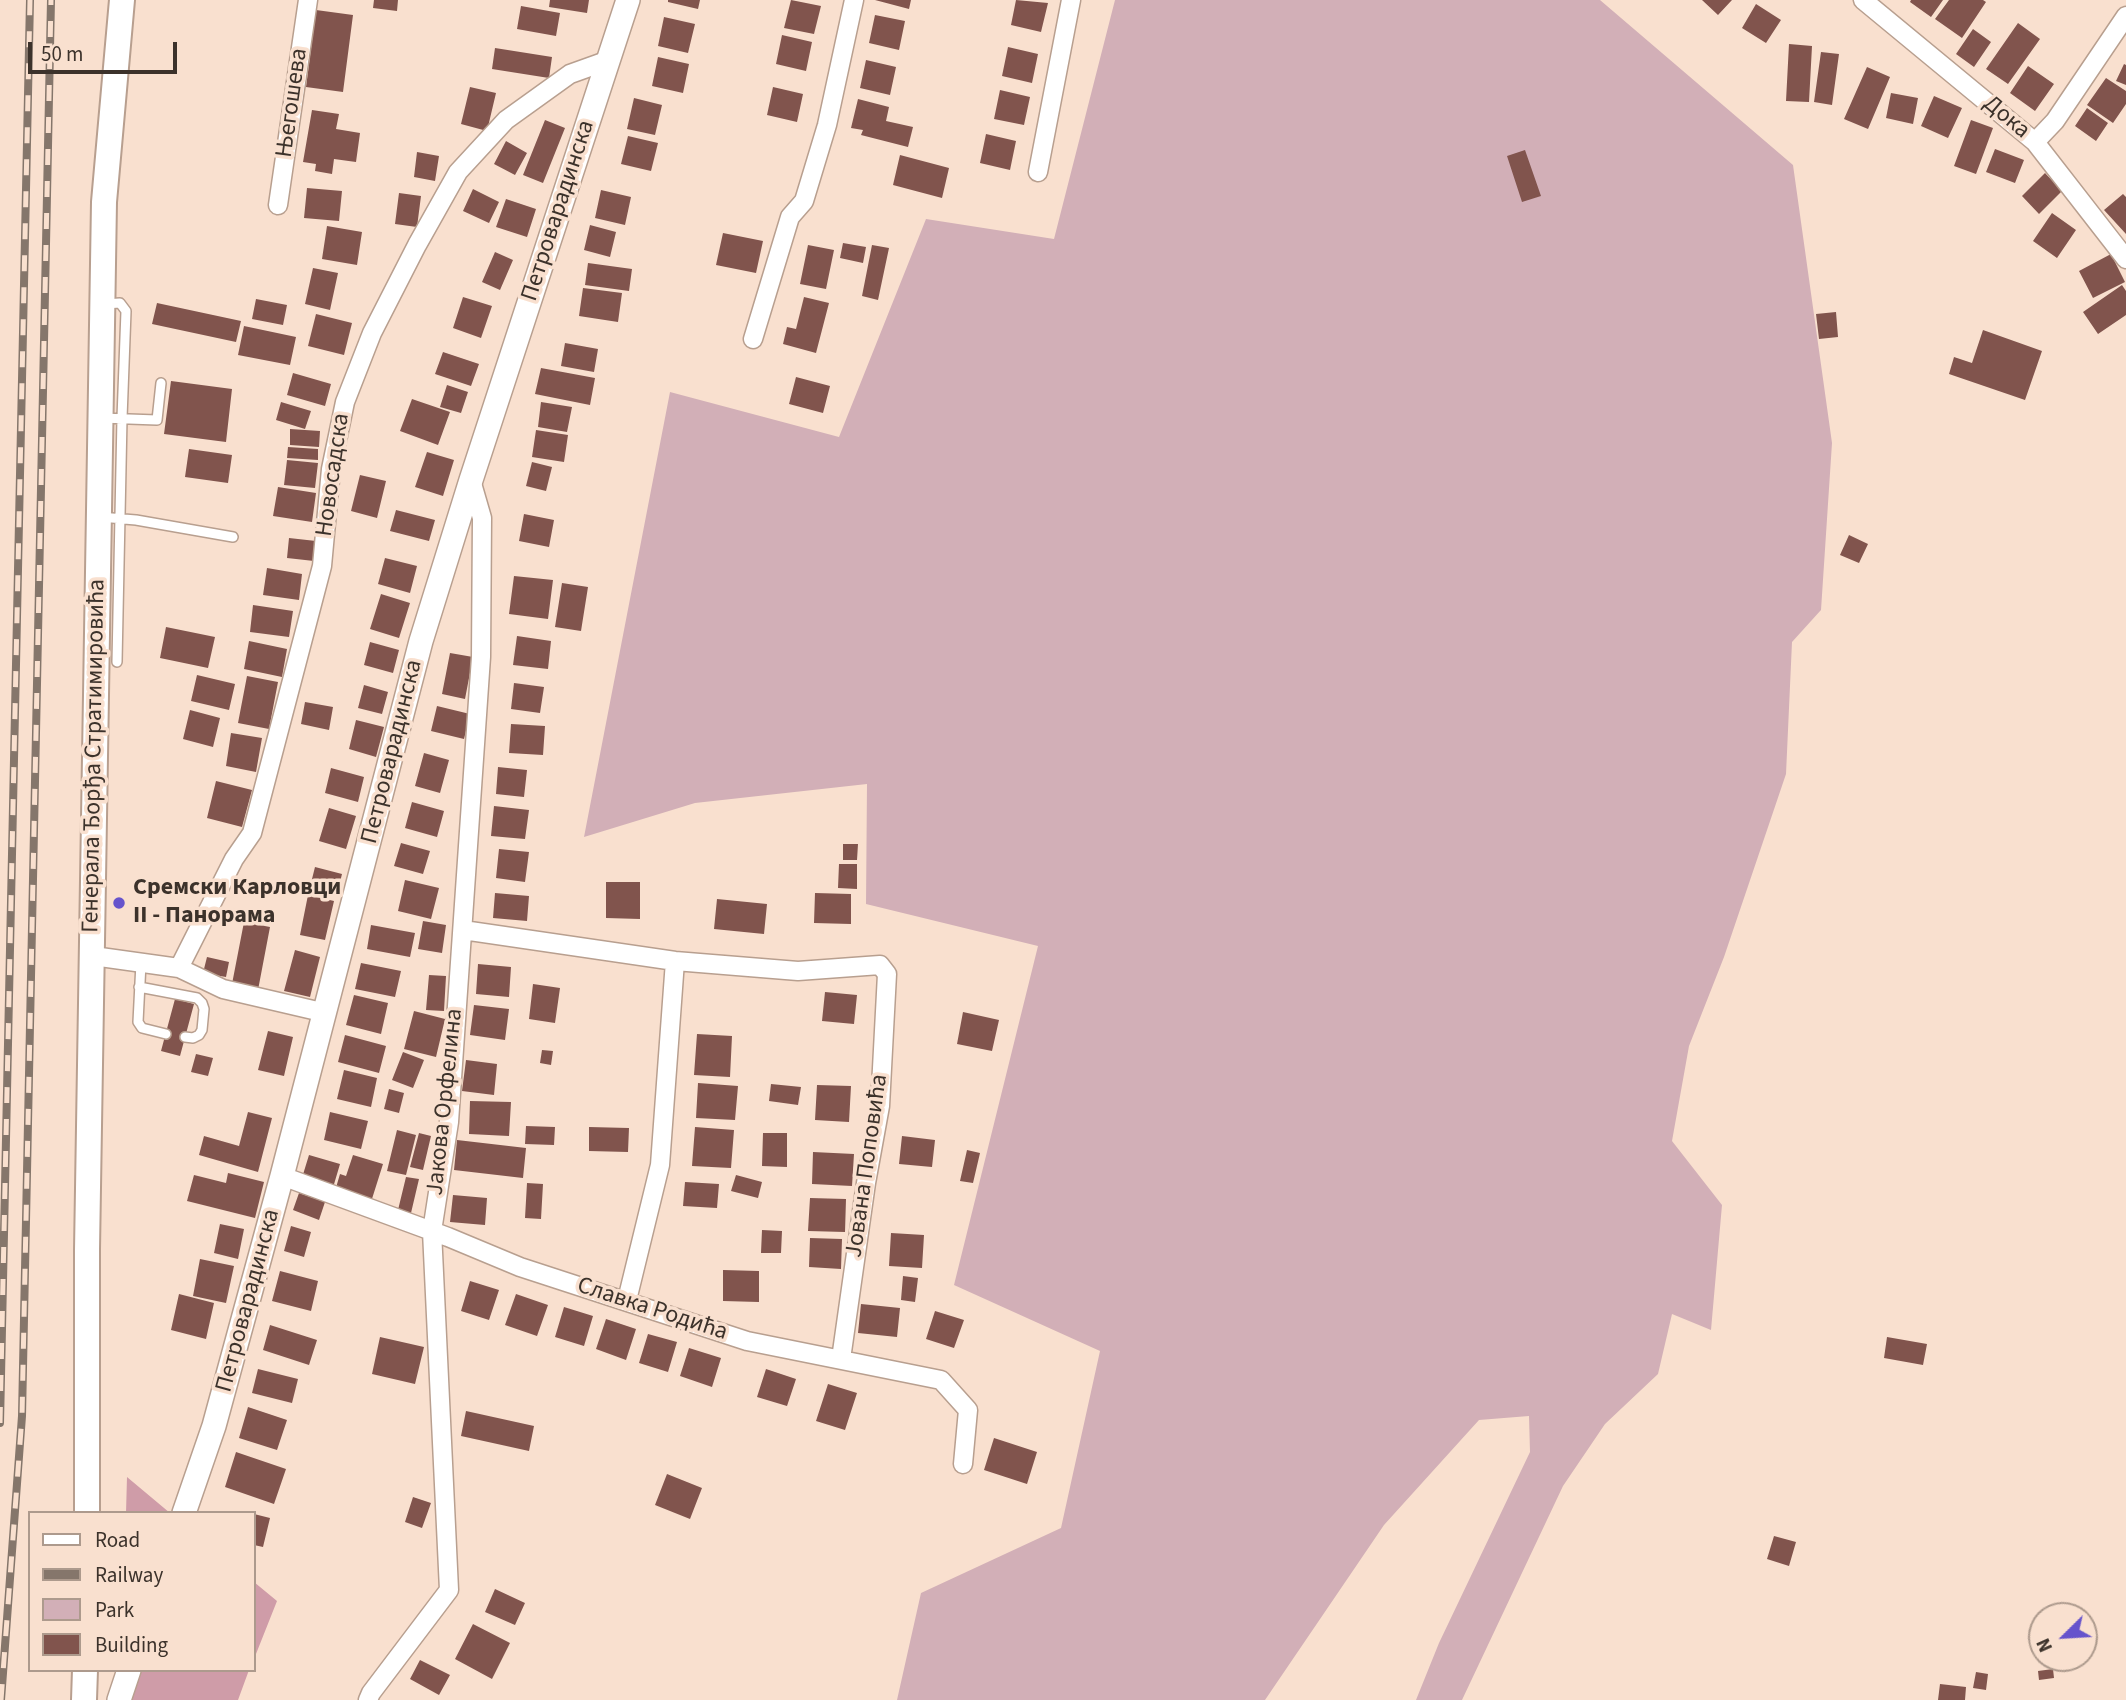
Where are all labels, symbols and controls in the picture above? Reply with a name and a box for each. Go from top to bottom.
scale bar [32,28,180,72]
text: 50 m [41,39,83,69]
street label: Његошева [271,46,315,160]
street label: Дока [1977,90,2035,146]
street label: Петроварадинска [516,117,602,305]
street label: Новосадска [311,412,357,538]
street label: Генерала Ђорђа Стратимировића [78,579,112,933]
street label: Петроварадинска [356,657,430,847]
place label: Сремски Карловци II - Панорама [133,875,341,931]
marker: Сремски Карловци II - Панорама [111,895,127,911]
street label: Јакова Орфелина [422,1007,470,1197]
street label: Јована Поповића [841,1073,895,1259]
street label: Петроварадинска [211,1206,287,1396]
street label: Славка Родића [573,1272,731,1348]
legend [28,1511,256,1672]
text: Road [95,1525,140,1555]
text: Railway [95,1560,163,1590]
text: Park [95,1595,134,1625]
north arrow [2028,1602,2098,1672]
text: Building [95,1630,168,1660]
text: N [2030,1634,2060,1656]

